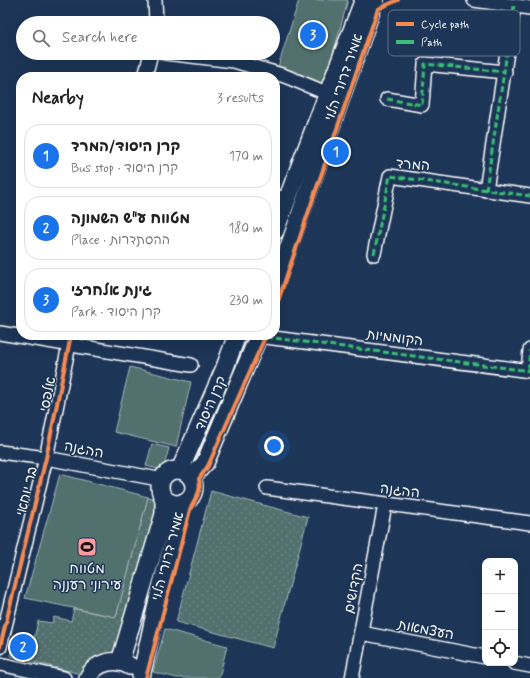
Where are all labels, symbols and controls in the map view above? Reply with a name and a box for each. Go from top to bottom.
legend [388,10,520,56]
search box [16,16,280,60]
text: Cycle path [421,18,469,32]
pin: 3 [300,20,326,50]
icon: search [30,27,52,49]
text: Search here [62,28,138,48]
street label: אמיר דרורי הלוי [321,31,367,123]
text: Path [421,36,442,50]
text: Nearby [32,87,84,109]
text: 3 results [217,90,264,107]
text: קרן היסוד/המרד [71,137,180,157]
pin: 1 [323,137,349,167]
text: 1 [43,148,49,165]
text: 170 m [229,148,263,165]
street label: המרד [395,155,431,175]
text: Bus stop · קרן היסוד [71,160,178,177]
text: מטווח ע"ש השמונה [71,209,190,229]
text: 2 [43,220,49,237]
text: 180 m [228,220,263,237]
text: Place · ההסתדרות [71,232,170,249]
text: גינת אלחרזי [71,281,152,301]
text: 3 [43,292,49,309]
text: 230 m [229,292,263,309]
text: Park · קרן היסוד [71,304,161,321]
street label: הקוממיות [364,325,424,350]
street label: קרן היסוד [191,373,231,434]
street label: אלפסי [36,375,60,413]
your location [264,436,284,456]
street label: ההגנה [62,437,105,463]
street label: בר יוחאי [12,465,42,518]
street label: ההגנה [379,480,421,502]
street label: אמיר דרורי הלוי [147,510,188,603]
sports icon: מטווח עירוני רעננה [76,536,98,558]
map controls [482,558,518,666]
button: + [482,558,518,594]
place label: מטווח עירוני רעננה [53,560,121,594]
street label: הקדושים [340,562,368,615]
button: − [482,594,518,630]
street label: העצמאות [395,616,455,644]
button: locate [482,630,518,666]
pin: 2 [10,632,36,662]

